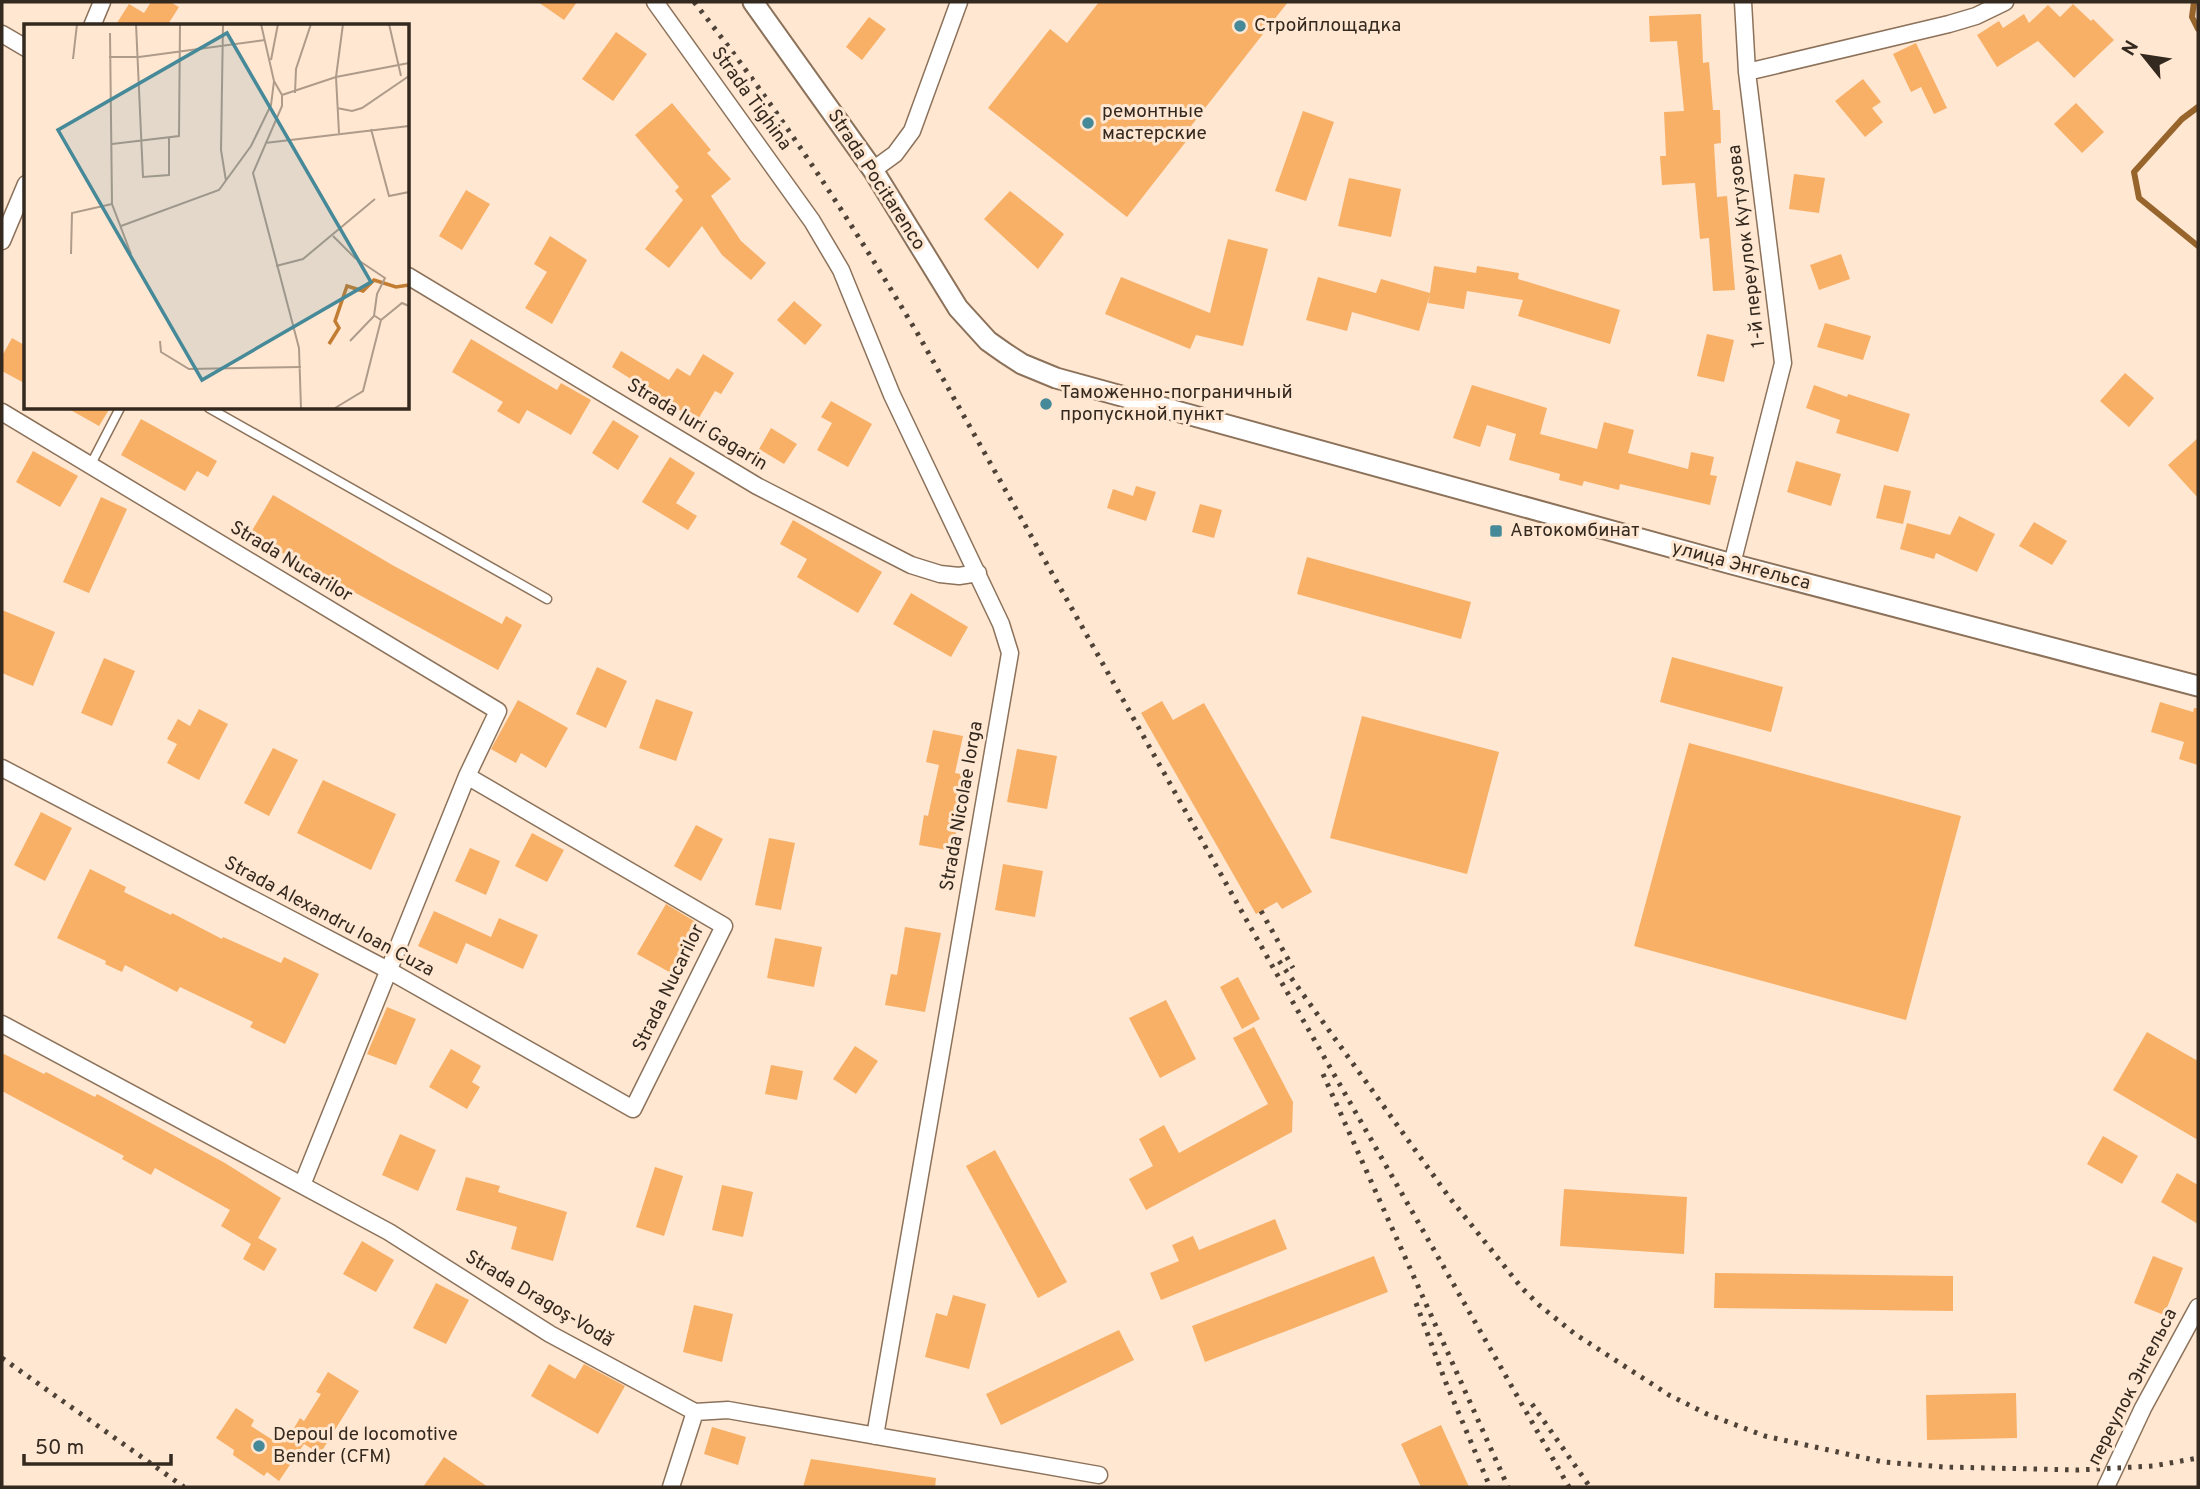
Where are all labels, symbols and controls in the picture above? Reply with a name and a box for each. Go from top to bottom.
place label: Стройплощадка [1254,14,1401,38]
marker: Стройплощадка [1232,18,1248,34]
north arrow [2109,21,2179,91]
inset map [24,24,410,410]
text: N [2117,37,2145,60]
street label: Strada Tighina [705,43,797,155]
place label: ремонтные мастерские [1102,100,1207,146]
street label: Strada Pocitarenco [822,105,930,255]
marker: ремонтные мастерские [1080,115,1096,131]
street label: 1-й переулок Кутузова [1723,143,1771,349]
street label: Strada Iuri Gagarin [622,373,772,477]
place label: Таможенно-пограничный пропускной пункт [1060,381,1293,427]
marker: Таможенно-пограничный пропускной пункт [1038,396,1054,412]
street label: Strada Nucarilor [225,516,357,608]
place label: Автокомбинат [1510,519,1640,543]
marker: Автокомбинат [1488,523,1504,539]
street label: улица Энгельса [1669,536,1813,596]
street label: Strada Nicolae Iorga [935,719,989,893]
street label: Strada Alexandru Ioan Cuza [220,851,438,983]
street label: Strada Nucarilor [628,920,710,1056]
street label: Strada Dragoş-Vodă [460,1245,618,1353]
street label: переулок Энгельса [2083,1304,2183,1470]
scale bar [24,1422,172,1466]
place label: Depoul de locomotive Bender (CFM) [273,1423,458,1469]
text: 50 m [35,1435,84,1462]
marker: Depoul de locomotive Bender (CFM) [251,1438,267,1454]

